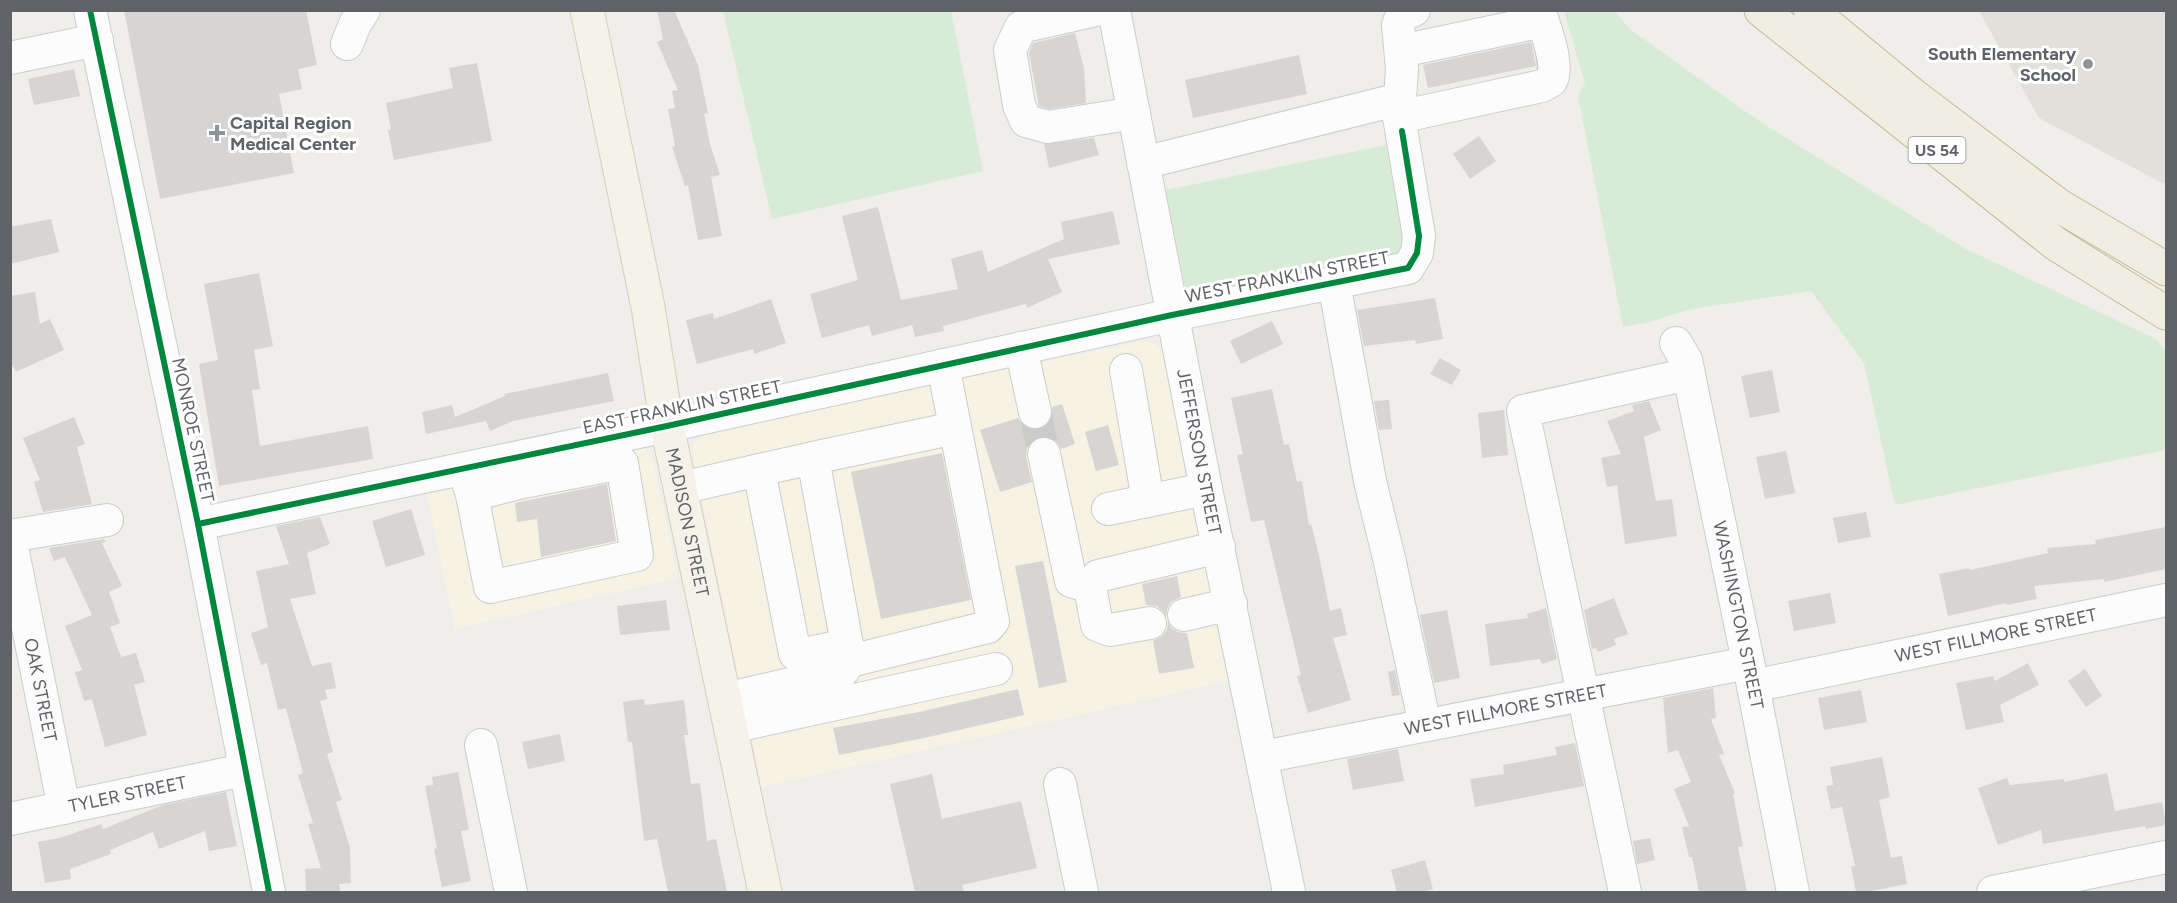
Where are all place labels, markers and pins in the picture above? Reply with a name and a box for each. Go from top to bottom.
place label: South Elementary School [1928,43,2077,86]
marker: South Elementary School [2081,57,2095,71]
place label: Capital Region Medical Center [230,112,356,155]
marker: Capital Region Medical Center [208,124,226,142]

